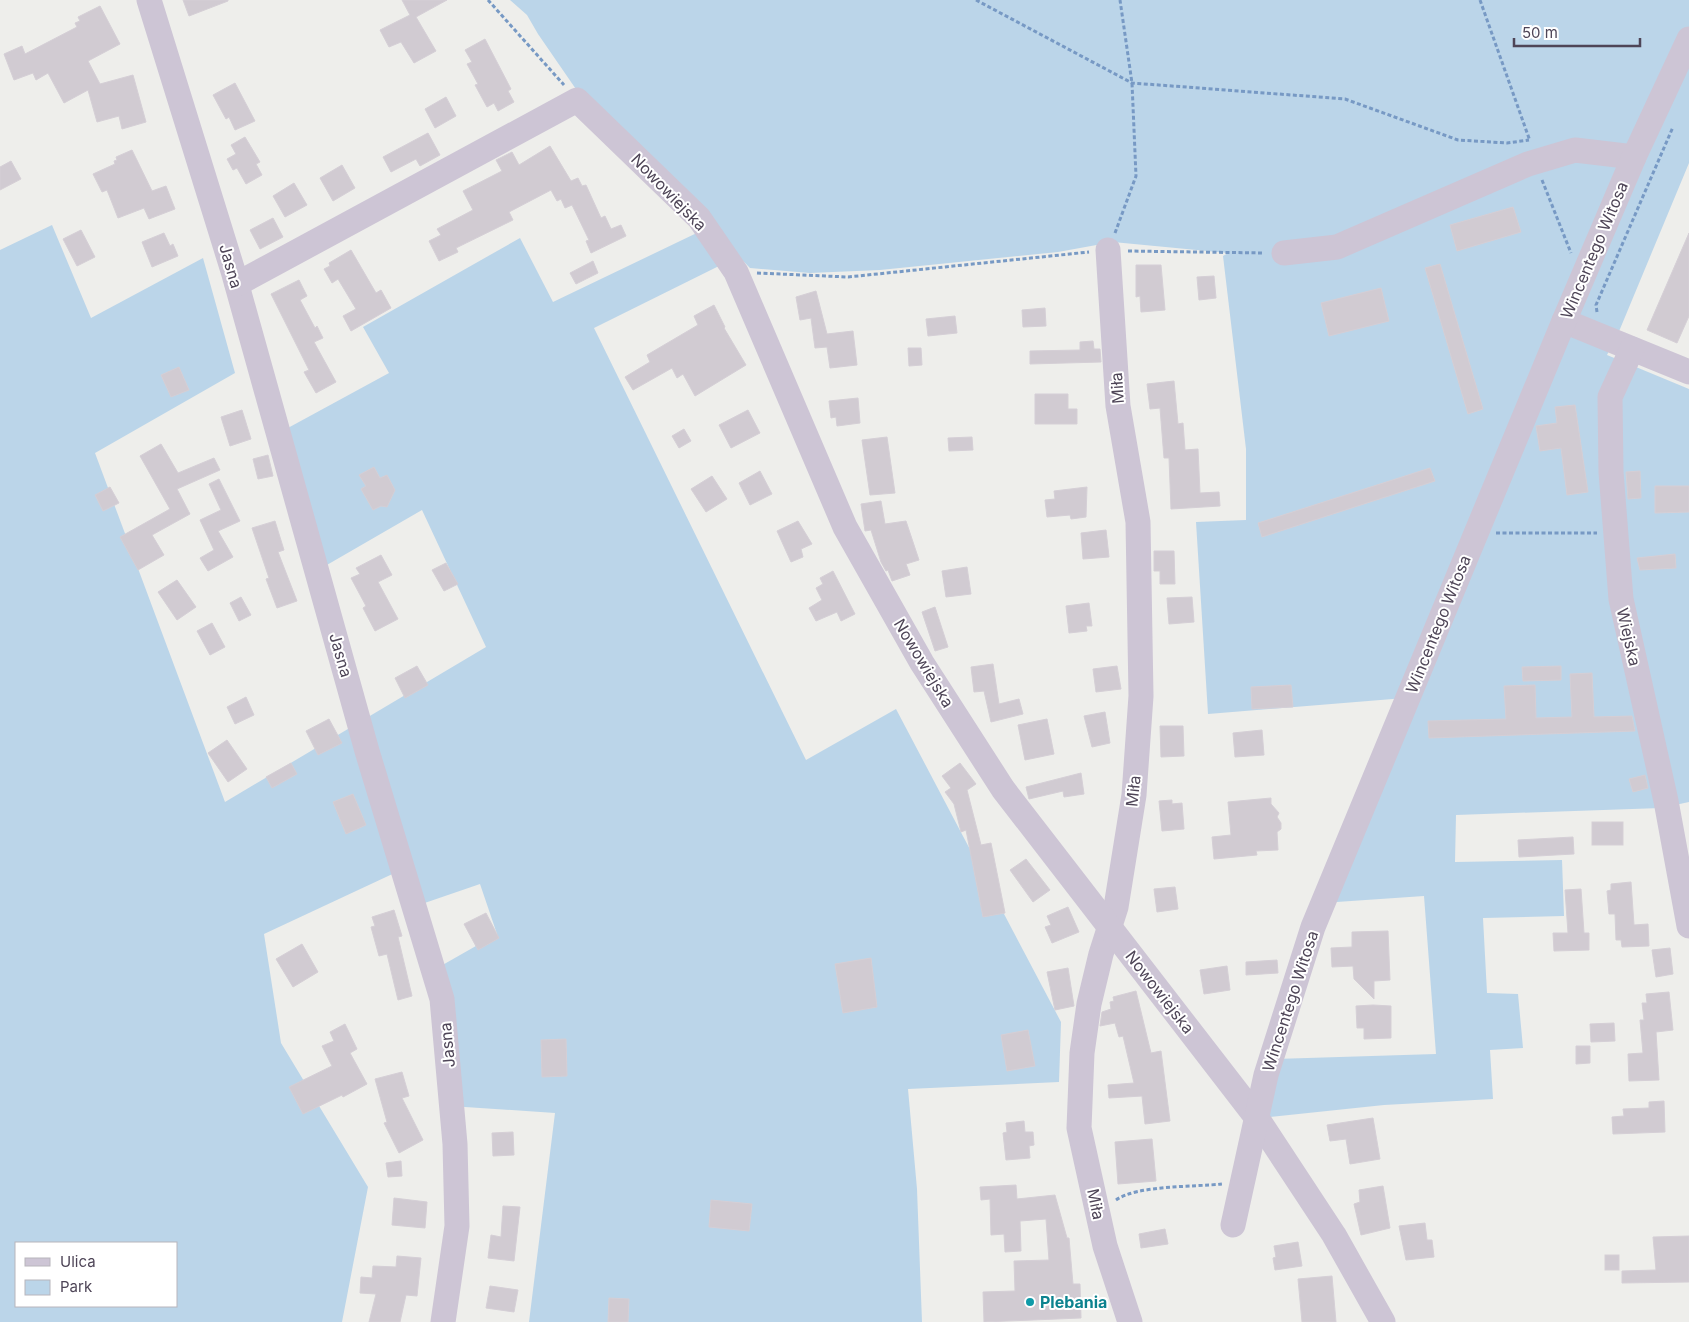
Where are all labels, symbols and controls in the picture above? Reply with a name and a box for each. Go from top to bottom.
scale bar [1514,15,1640,47]
text: 50 m [1522,23,1558,42]
street label: Nowowiejska [627,149,711,235]
street label: Wincentego Witosa [1556,178,1632,322]
street label: Jasna [215,242,247,290]
street label: Miła [1106,372,1128,404]
street label: Wincentego Witosa [1401,552,1475,696]
street label: Wiejska [1613,606,1645,668]
street label: Nowowiejska [890,615,958,711]
street label: Jasna [325,631,357,679]
street label: Miła [1121,774,1145,808]
street label: Wincentego Witosa [1258,928,1322,1074]
street label: Nowowiejska [1121,946,1199,1038]
street label: Jasna [435,1022,459,1068]
street label: Miła [1083,1187,1109,1221]
legend [15,1242,178,1307]
text: Ulica [60,1252,96,1271]
text: Park [60,1277,93,1296]
place label: Plebania [1040,1292,1107,1312]
marker: Plebania [1024,1296,1036,1308]

